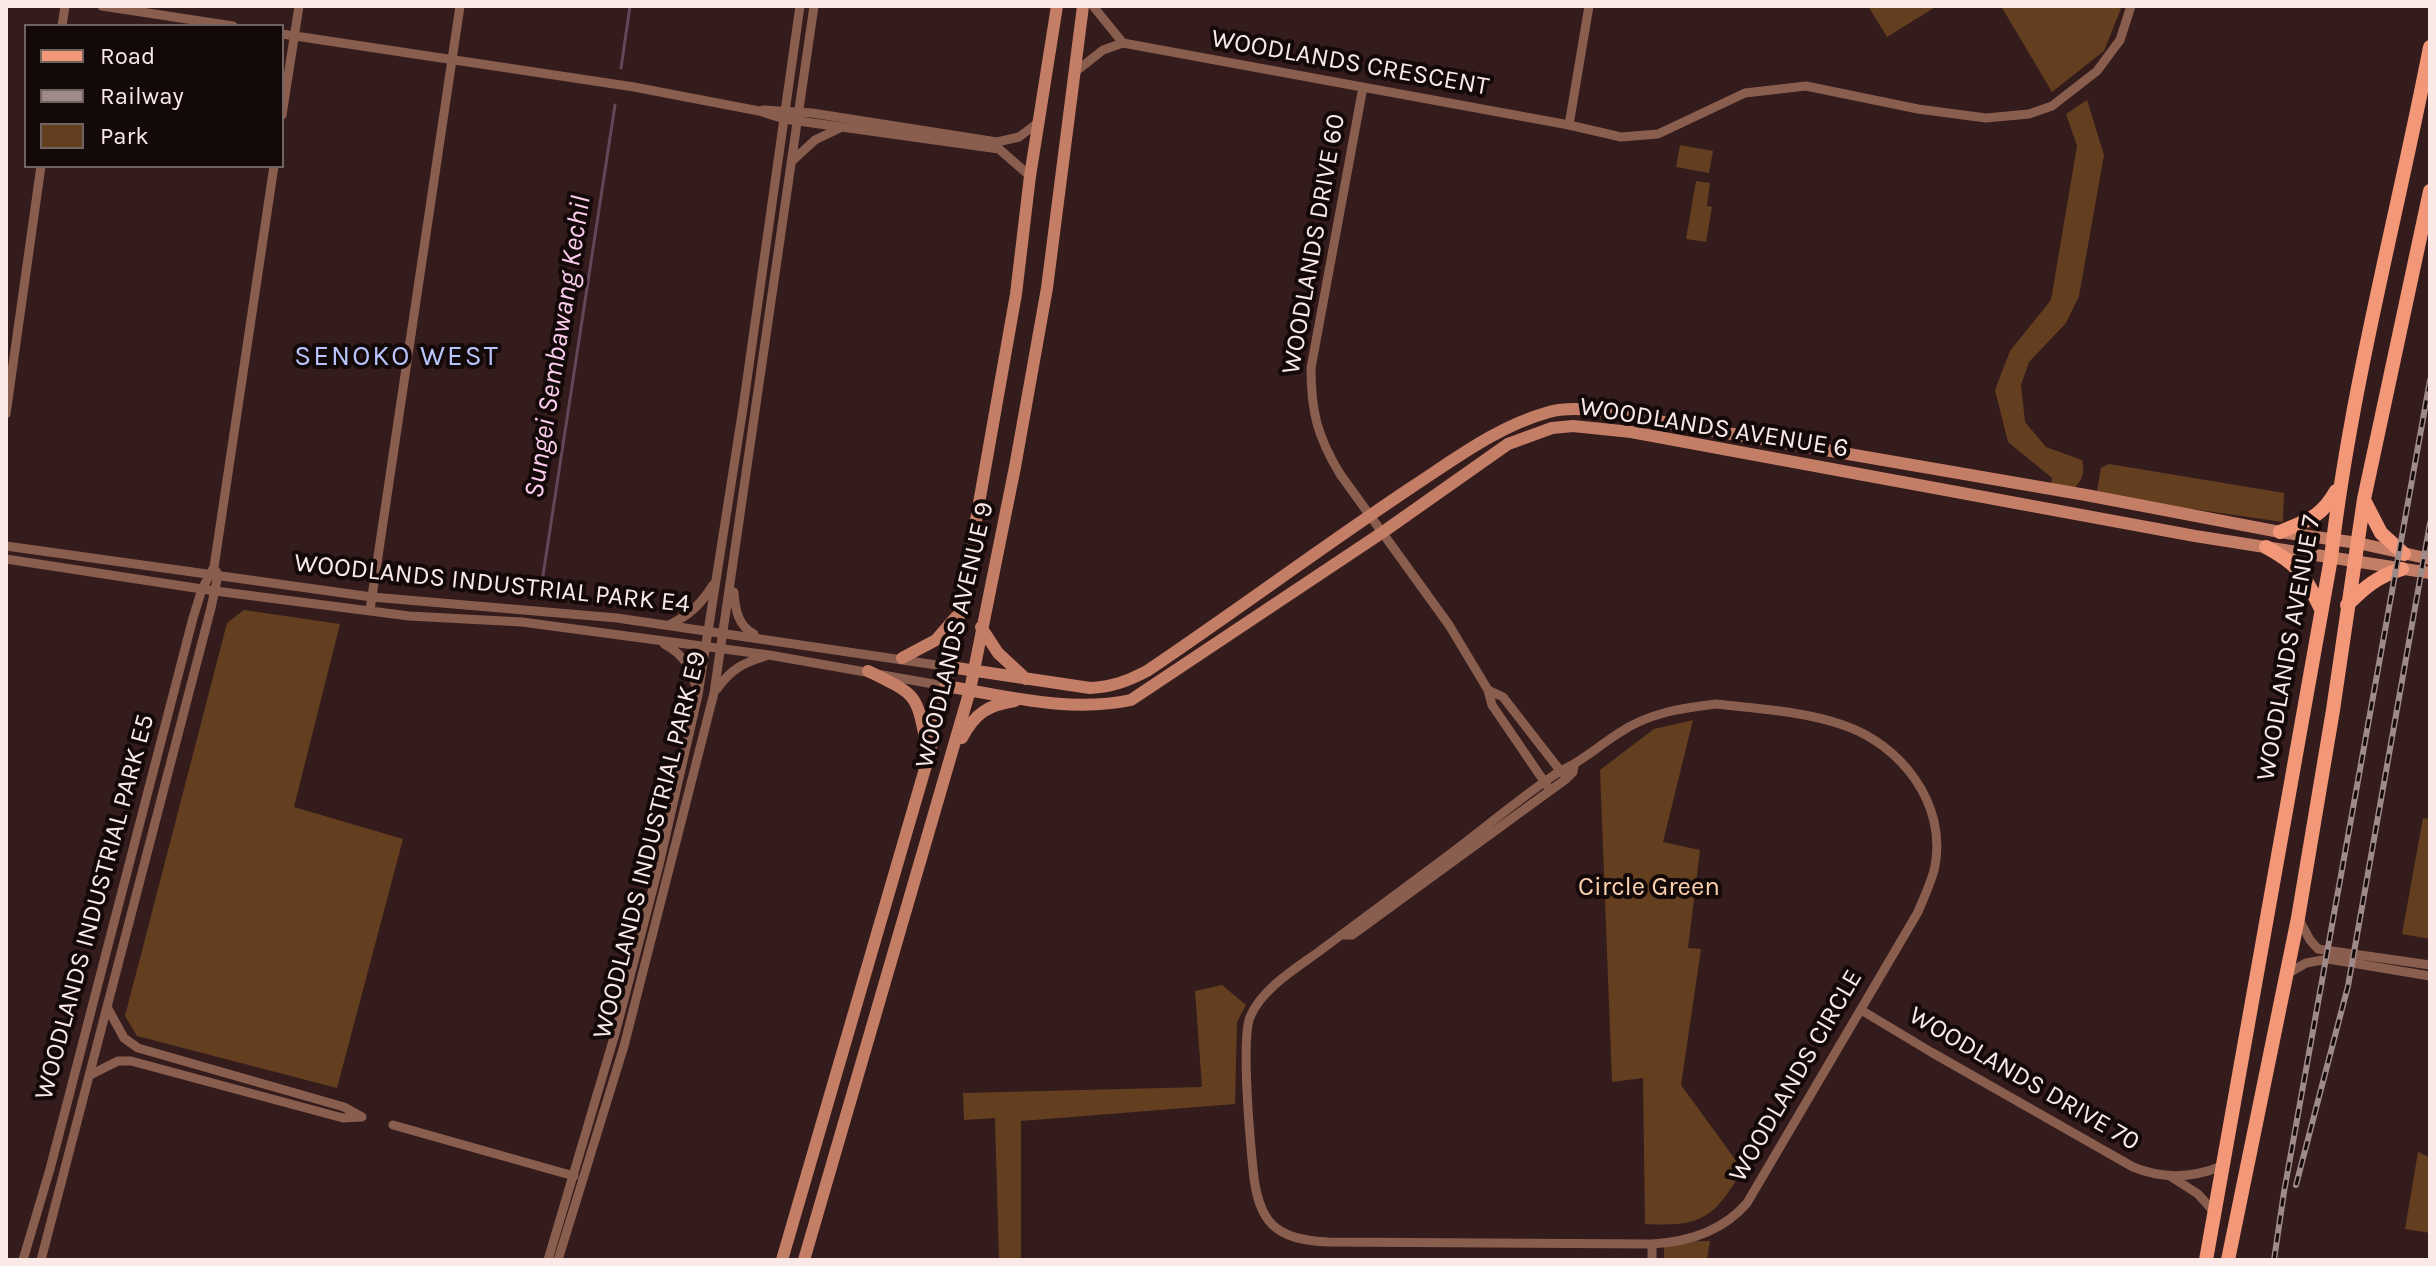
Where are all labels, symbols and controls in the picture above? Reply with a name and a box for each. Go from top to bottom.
street label: WOODLANDS CRESCENT [1209,23,1491,103]
legend [24,24,284,168]
text: Road [100,42,155,70]
text: Railway [100,82,184,110]
street label: WOODLANDS DRIVE 60 [1276,111,1352,377]
text: Park [100,122,149,150]
water label: Sungei Sembawang Kechil [517,193,599,501]
district label: SENOKO WEST [294,340,500,374]
street label: WOODLANDS AVENUE 6 [1577,391,1851,465]
street label: WOODLANDS AVENUE 9 [909,499,1001,771]
street label: WOODLANDS AVENUE 7 [2250,513,2328,783]
street label: WOODLANDS INDUSTRIAL PARK E4 [293,548,691,620]
street label: WOODLANDS INDUSTRIAL PARK E9 [587,648,713,1042]
street label: WOODLANDS INDUSTRIAL PARK E5 [28,711,162,1103]
park label: Circle Green [1578,872,1720,904]
street label: WOODLANDS CIRCLE [1723,964,1869,1188]
street label: WOODLANDS DRIVE 70 [1903,1000,2145,1158]

